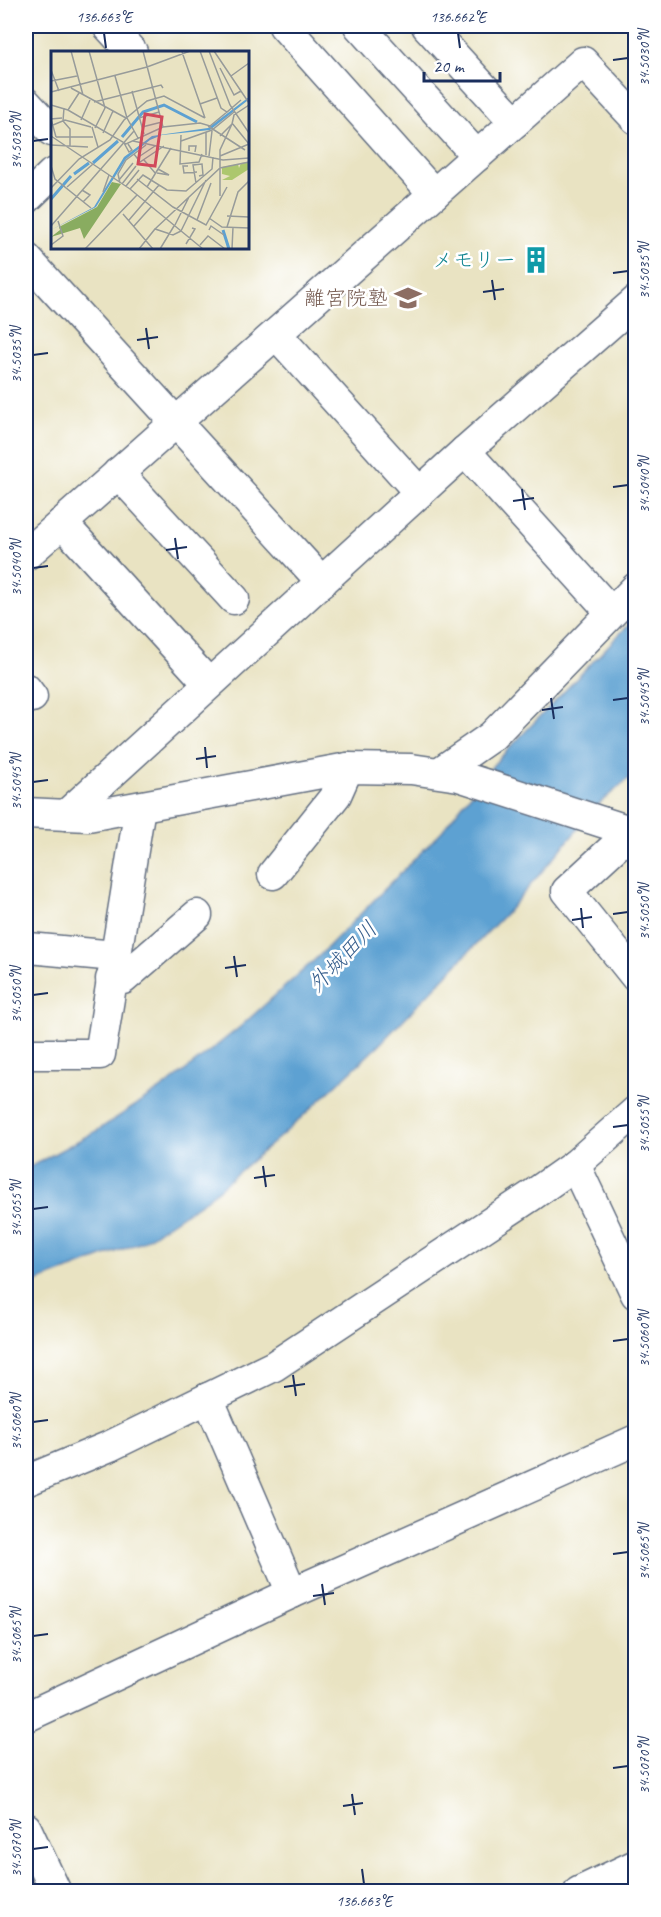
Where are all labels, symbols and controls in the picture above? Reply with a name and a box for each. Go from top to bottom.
text: 136.663°E [76,8,134,27]
text: 136.662°E [430,8,488,27]
text: 34.5030°N [635,27,654,86]
scale bar [424,45,500,83]
inset map [51,51,249,249]
text: 20 m [433,55,466,77]
text: 34.5030°N [7,110,26,169]
text: 34.5035°N [635,240,654,299]
building icon: メモリー [521,245,551,275]
place label: メモリー [432,247,516,273]
school or university icon: 離宮院塾 [393,283,423,313]
place label: 離宮院塾 [304,285,388,311]
text: 34.5035°N [7,324,26,383]
text: 34.5040°N [635,454,654,513]
text: 34.5040°N [7,537,26,596]
text: 34.5045°N [635,667,654,726]
text: 34.5045°N [7,751,26,810]
text: 34.5050°N [635,881,654,940]
water label: 外城田川 [302,915,383,998]
text: 34.5050°N [7,964,26,1023]
text: 34.5055°N [635,1094,654,1153]
text: 34.5055°N [7,1178,26,1237]
text: 34.5060°N [635,1308,654,1367]
text: 34.5060°N [7,1391,26,1450]
text: 34.5065°N [635,1521,654,1580]
text: 34.5065°N [7,1605,26,1664]
text: 34.5070°N [635,1735,654,1794]
text: 34.5070°N [7,1818,26,1877]
text: 136.663°E [336,1892,394,1911]

